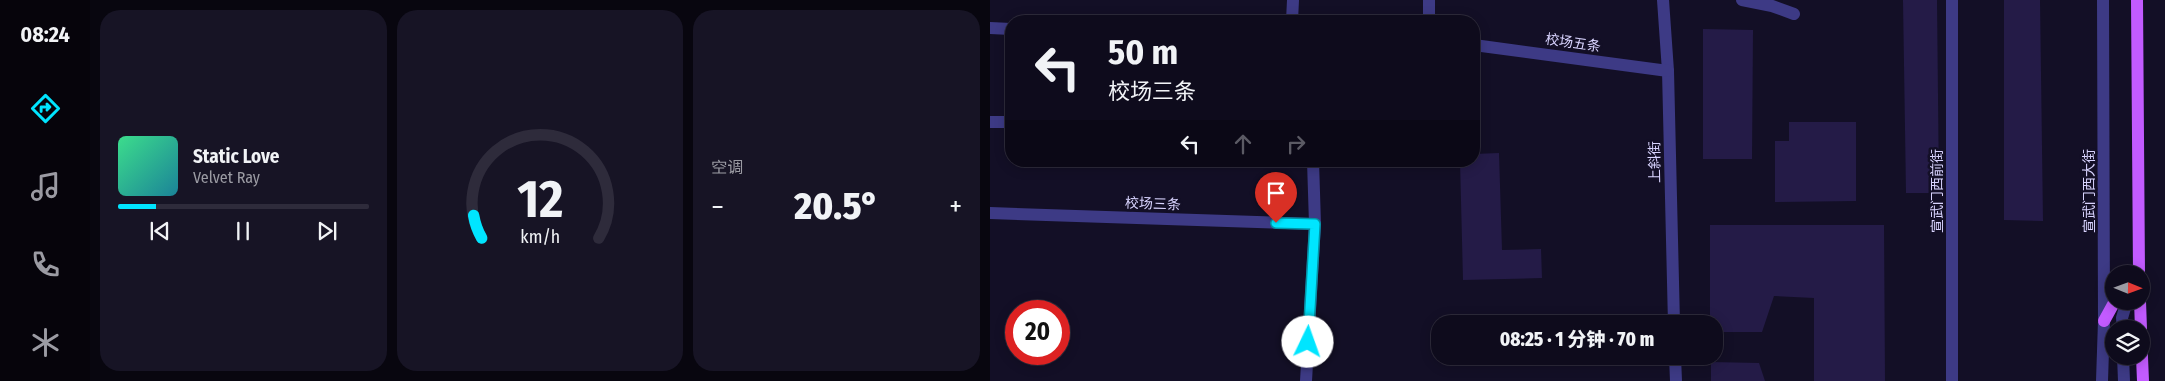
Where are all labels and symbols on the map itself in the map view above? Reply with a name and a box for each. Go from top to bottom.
street label: 校场五条 [1544,31,1602,55]
street label: 上斜街 [1646,141,1664,183]
street label: 宣武门西前街 [1929,149,1946,233]
street label: 宣武门西大街 [2081,149,2098,233]
pin [1255,172,1297,223]
street label: 校场三条 [1125,195,1181,213]
north arrow [2105,265,2150,310]
speed limit sign: 20 [1005,300,1070,365]
position arrow [1281,315,1333,367]

